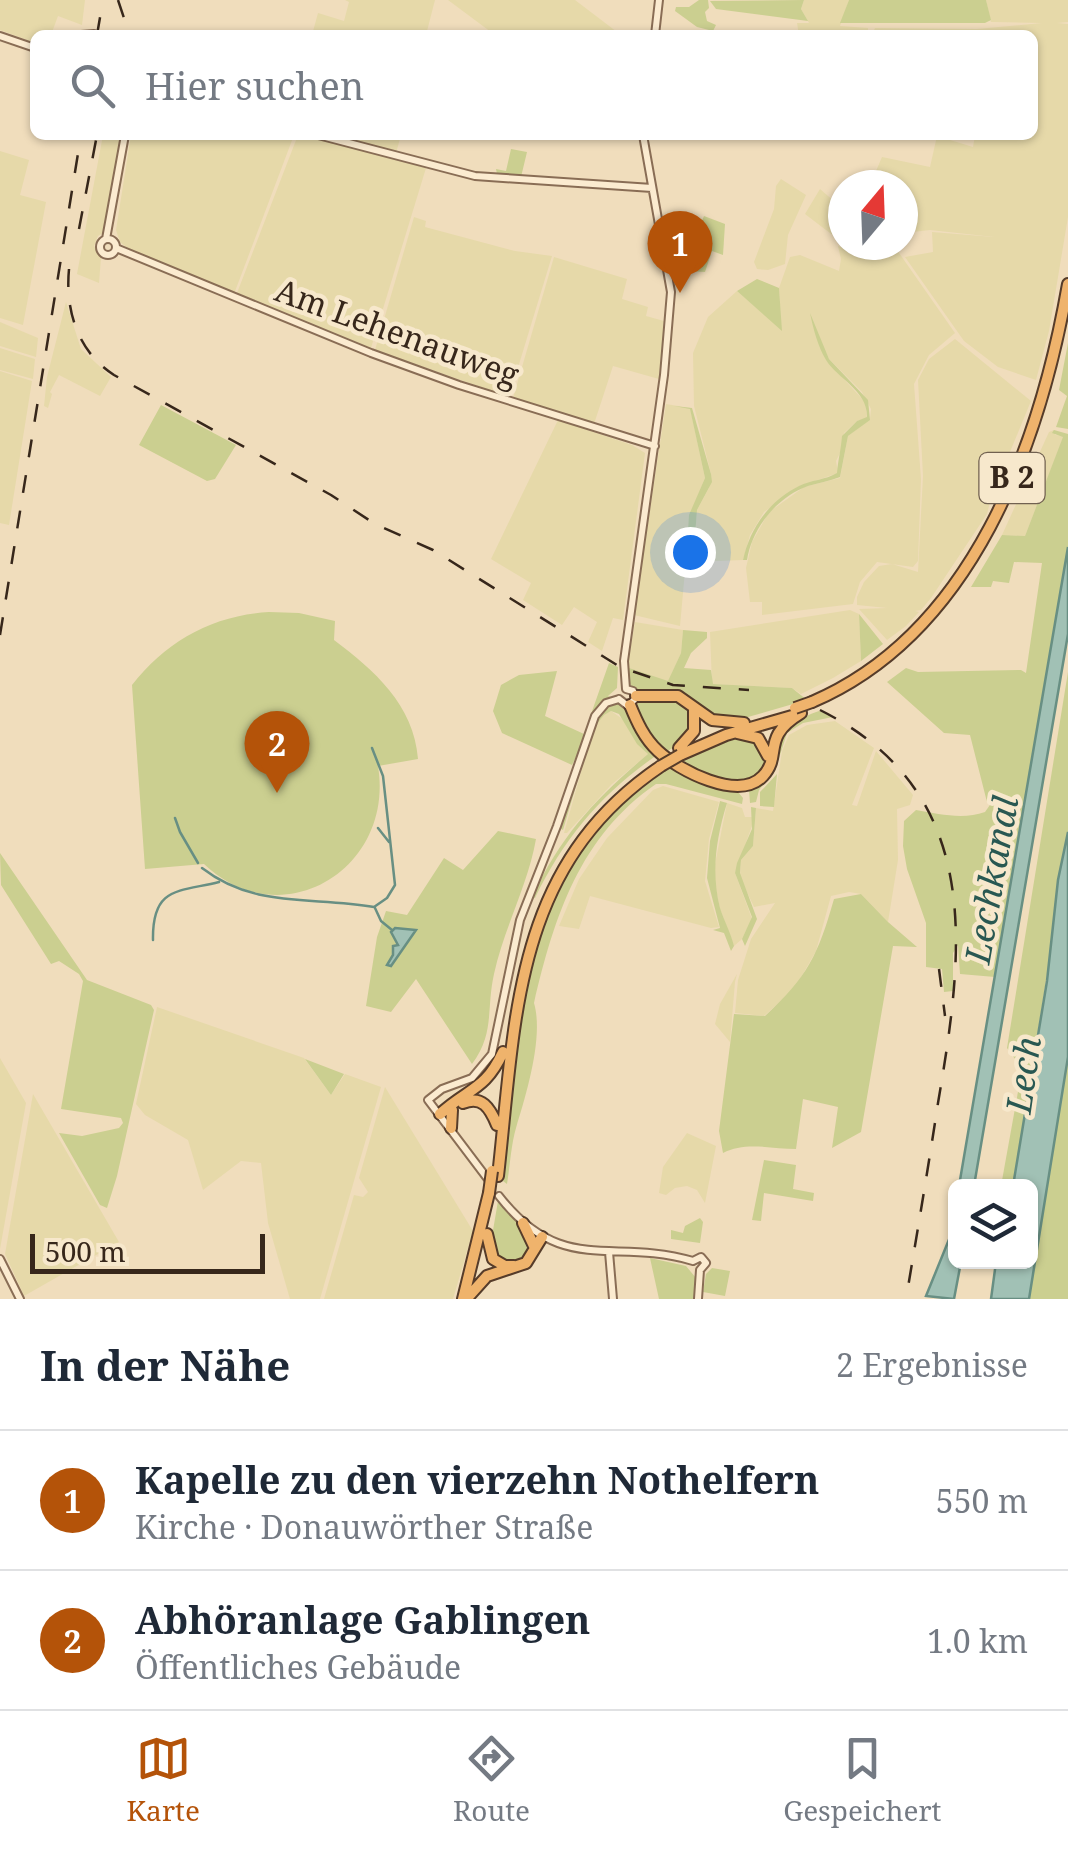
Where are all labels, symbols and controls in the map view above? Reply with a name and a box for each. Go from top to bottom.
search box [30,30,1038,140]
icon: search [65,58,120,113]
text: Hier suchen [145,59,364,111]
north arrow [828,170,918,260]
pin: 1 [648,210,712,293]
street label: Am Lehenauweg [270,268,525,396]
road number: B 2 [980,453,1044,503]
your location [665,527,716,578]
pin: 2 [244,710,310,793]
water label: Lechkanal [953,792,1028,968]
water label: Lech [994,1033,1051,1117]
map controls [948,1179,1038,1269]
button: layers [948,1179,1038,1269]
scale bar [30,1229,265,1274]
text: 500 m [45,1232,126,1270]
text: In der Nähe [40,1336,290,1393]
text: 2 Ergebnisse [836,1343,1028,1386]
text: Kapelle zu den vierzehn Nothelfern [135,1453,819,1505]
text: 1 [63,1479,82,1522]
text: 550 m [936,1479,1028,1522]
text: Kirche · Donauwörther Straße [135,1505,593,1548]
text: Abhöranlage Gablingen [135,1593,590,1645]
text: 2 [63,1619,82,1662]
text: 1.0 km [927,1619,1028,1662]
text: Öffentliches Gebäude [135,1645,461,1688]
tab: Karte [127,1731,200,1829]
tab: Route [453,1731,530,1829]
tab: Gespeichert [783,1731,941,1829]

